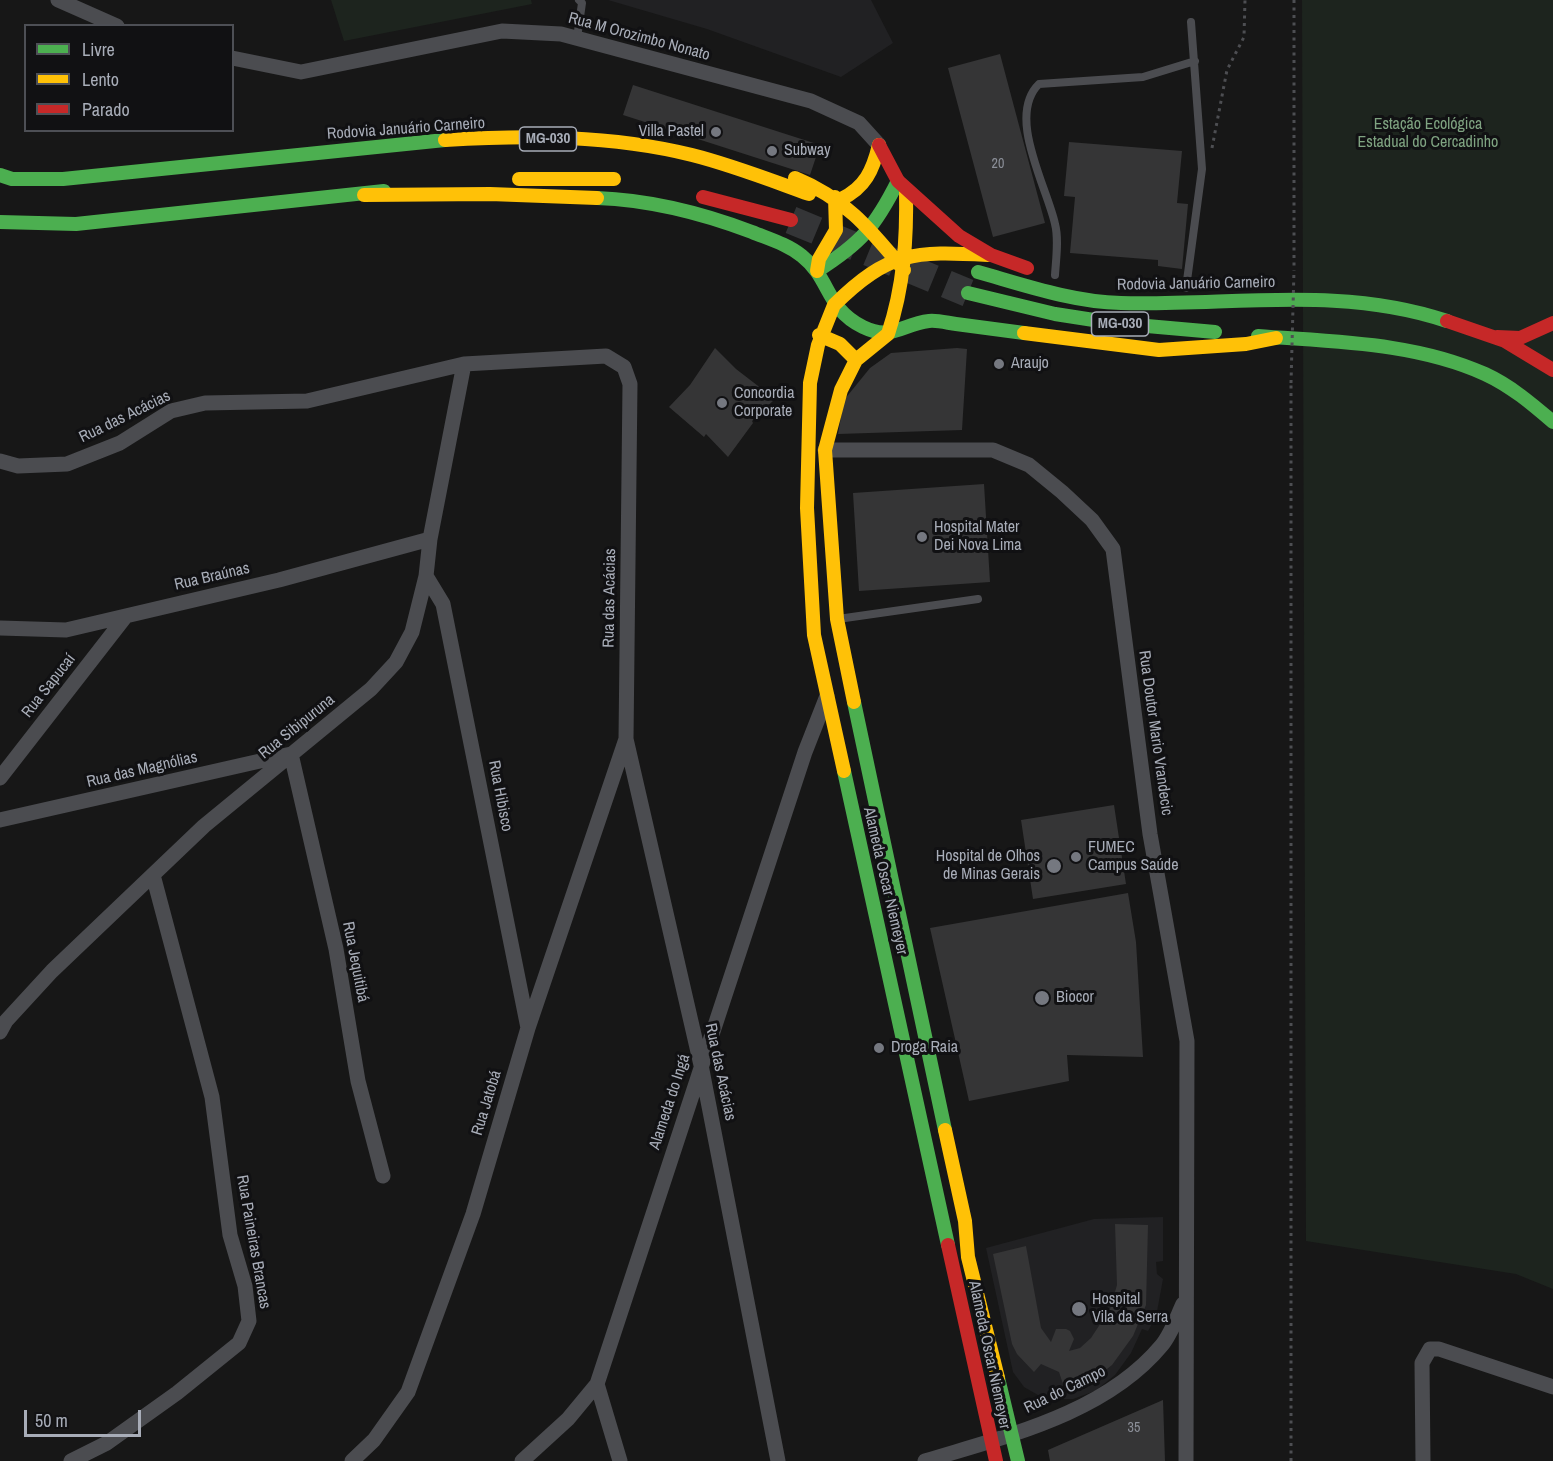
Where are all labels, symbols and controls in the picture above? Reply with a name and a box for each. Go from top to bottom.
street label: Rua M Orozimbo Nonato [566,9,712,65]
legend [24,24,234,132]
text: Livre [82,37,115,62]
text: Lento [82,67,119,92]
text: Parado [82,97,130,122]
street label: Rodovia Januário Carneiro [326,114,486,144]
park label: Estação Ecológica Estadual do Cercadinho [1358,115,1498,153]
place label: Villa Pastel [639,122,704,142]
marker: Villa Pastel [709,125,723,139]
road number: MG-030 [520,127,576,151]
place label: Subway [784,141,831,161]
marker: Subway [765,144,779,158]
house number: 20 [992,156,1004,172]
street label: Rodovia Januário Carneiro [1117,273,1275,295]
road number: MG-030 [1092,312,1148,336]
place label: Araujo [1011,354,1049,374]
marker: Araujo [992,357,1006,371]
place label: Concordia Corporate [734,384,795,422]
street label: Rua das Acácias [76,387,174,447]
marker: Concordia Corporate [715,396,729,410]
place label: Hospital Mater Dei Nova Lima [934,518,1022,556]
marker: Hospital Mater Dei Nova Lima [915,530,929,544]
street label: Rua das Acácias [600,548,620,648]
street label: Rua Braúnas [173,559,251,595]
street label: Rua Doutor Mario Vrandecic [1134,649,1176,817]
street label: Rua Sapucaí [18,650,80,722]
street label: Rua Sibipuruna [255,691,339,763]
street label: Rua das Magnólias [85,748,199,792]
street label: Rua Hibisco [484,759,516,833]
street label: Alameda Oscar Niemeyer [859,805,911,957]
place label: FUMEC Campus Saúde [1088,838,1178,876]
place label: Hospital de Olhos de Minas Gerais [936,847,1040,885]
marker: FUMEC Campus Saúde [1069,850,1083,864]
marker: Hospital de Olhos de Minas Gerais [1045,857,1063,875]
street label: Rua Jequitibá [338,920,372,1004]
place label: Biocor [1056,988,1094,1008]
marker: Biocor [1033,989,1051,1007]
street label: Rua das Acácias [700,1021,740,1123]
place label: Droga Raia [891,1038,958,1058]
marker: Droga Raia [872,1041,886,1055]
street label: Alameda do Ingá [646,1052,694,1152]
street label: Rua Jatobá [468,1068,506,1138]
street label: Rua Paineiras Brancas [232,1174,274,1310]
street label: Alameda Oscar Niemeyer [964,1279,1014,1431]
place label: Hospital Vila da Serra [1092,1290,1168,1328]
marker: Hospital Vila da Serra [1070,1300,1088,1318]
street label: Rua do Campo [1021,1362,1109,1418]
scale bar [27,1398,144,1436]
text: 50 m [35,1408,68,1433]
house number: 35 [1128,1420,1140,1436]

